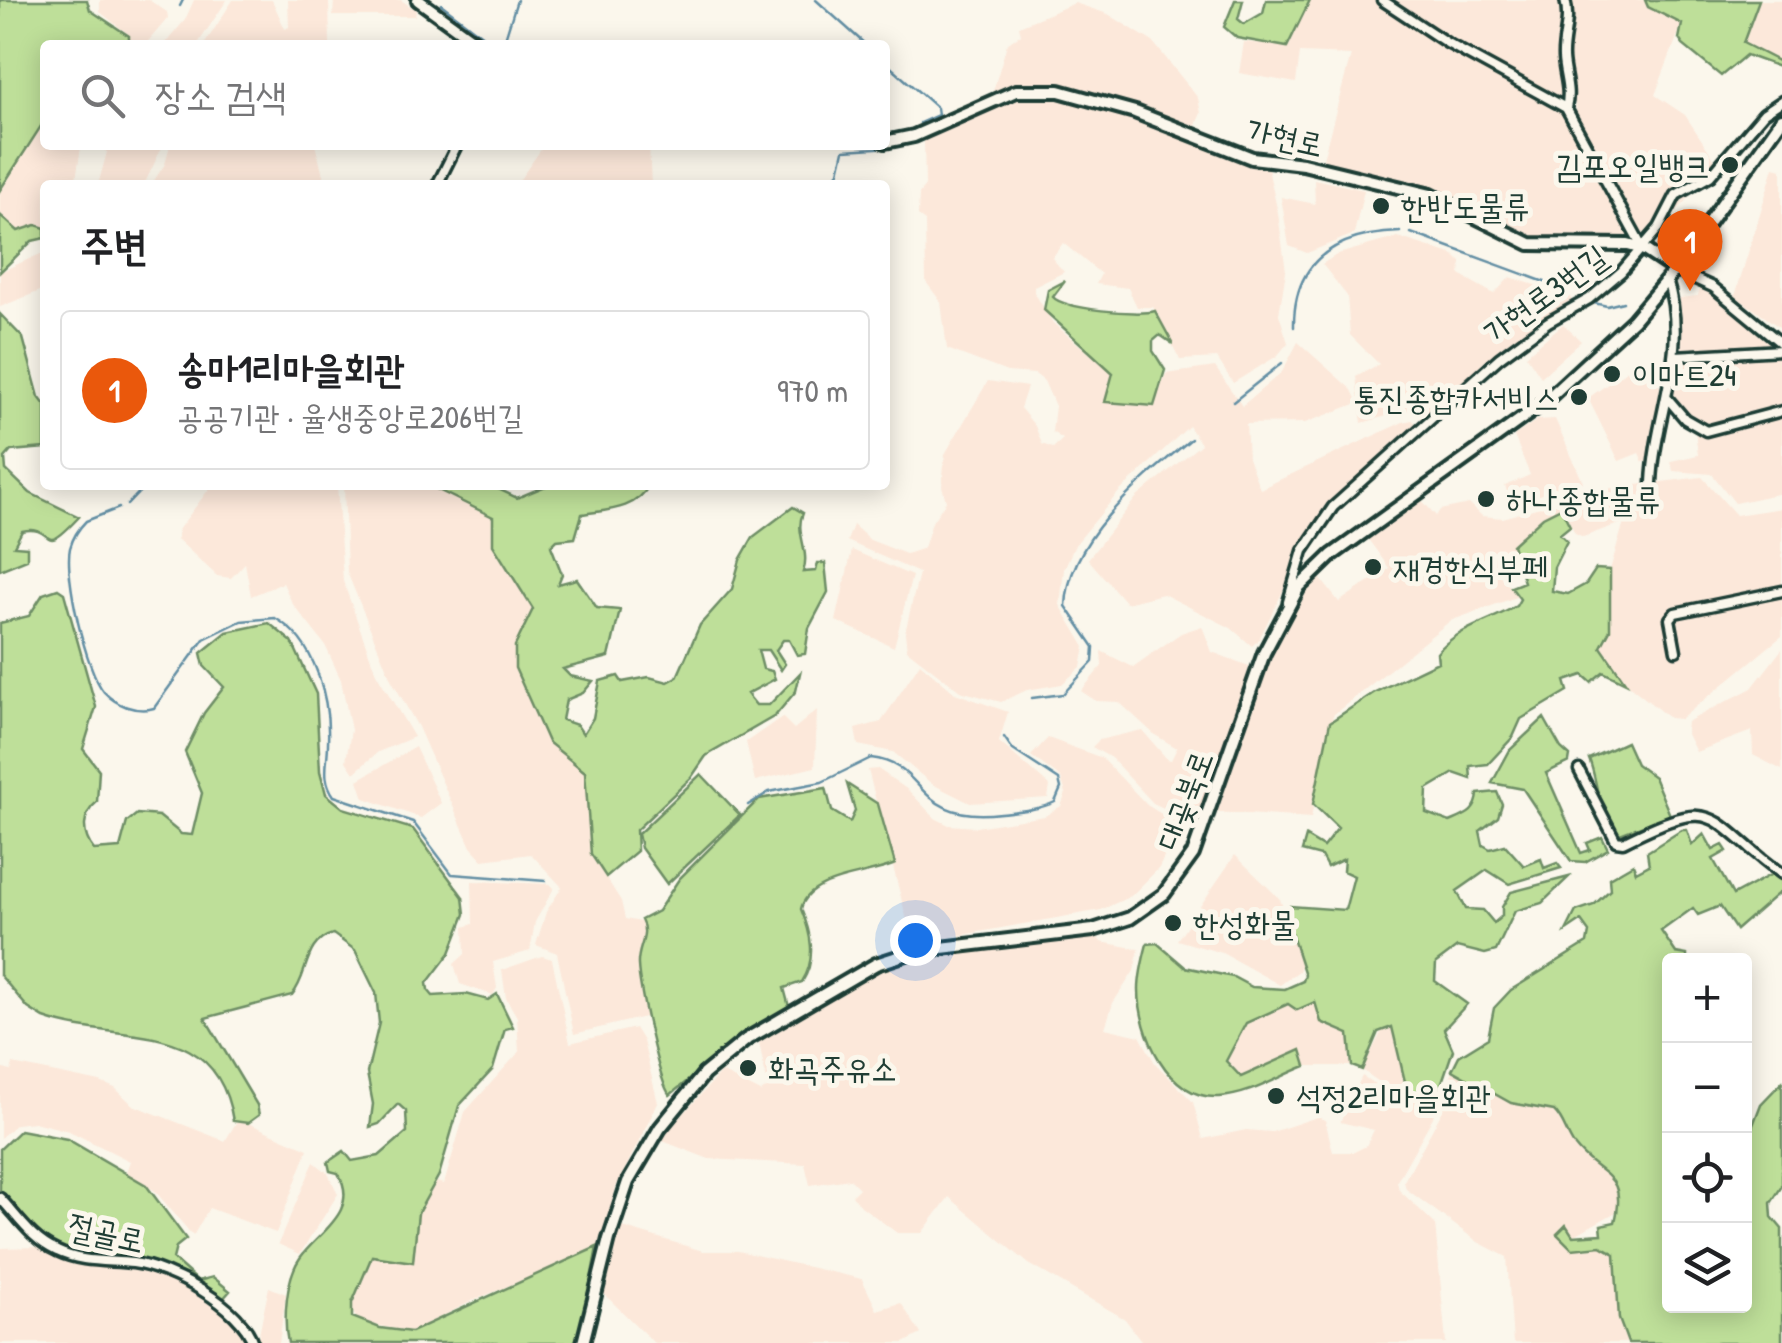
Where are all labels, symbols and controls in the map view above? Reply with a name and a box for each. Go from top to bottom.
search box [40,40,890,150]
icon: search [75,68,130,123]
text: 장소 검색 [155,69,286,121]
street label: 가현로 [1243,108,1327,166]
place label: 김포오일뱅크 [1556,144,1710,187]
marker: 김포오일뱅크 [1719,154,1741,176]
place label: 한반도물류 [1401,185,1530,228]
marker: 한반도물류 [1370,195,1392,217]
pin: 1 [1658,208,1722,291]
text: 주변 [80,216,148,273]
street label: 가현로3번길 [1474,235,1616,353]
text: 송마1리마을회관 [177,342,405,394]
place label: 이마트24 [1632,353,1736,396]
marker: 이마트24 [1601,363,1623,385]
text: 1 [109,369,120,412]
text: 970 m [777,369,848,412]
place label: 통진종합카서비스 [1353,376,1559,419]
marker: 통진종합카서비스 [1568,386,1590,408]
text: 공공기관 · 율생중앙로206번길 [177,395,523,438]
place label: 하나종합물류 [1506,478,1661,521]
marker: 하나종합물류 [1475,488,1497,510]
place label: 재경한식부페 [1393,546,1548,589]
marker: 재경한식부페 [1362,556,1384,578]
street label: 대곶북로 [1145,744,1223,856]
place label: 한성화물 [1193,902,1296,945]
marker: 한성화물 [1162,912,1184,934]
your location [890,915,941,966]
map controls [1662,953,1752,1313]
button: + [1662,953,1752,1043]
button: − [1662,1043,1752,1133]
place label: 화곡주유소 [768,1047,897,1090]
marker: 화곡주유소 [737,1057,759,1079]
place label: 석정2리마을회관 [1296,1075,1491,1118]
marker: 석정2리마을회관 [1265,1085,1287,1107]
button: locate [1662,1133,1752,1223]
street label: 절골로 [64,1204,148,1262]
button: layers [1662,1223,1752,1313]

